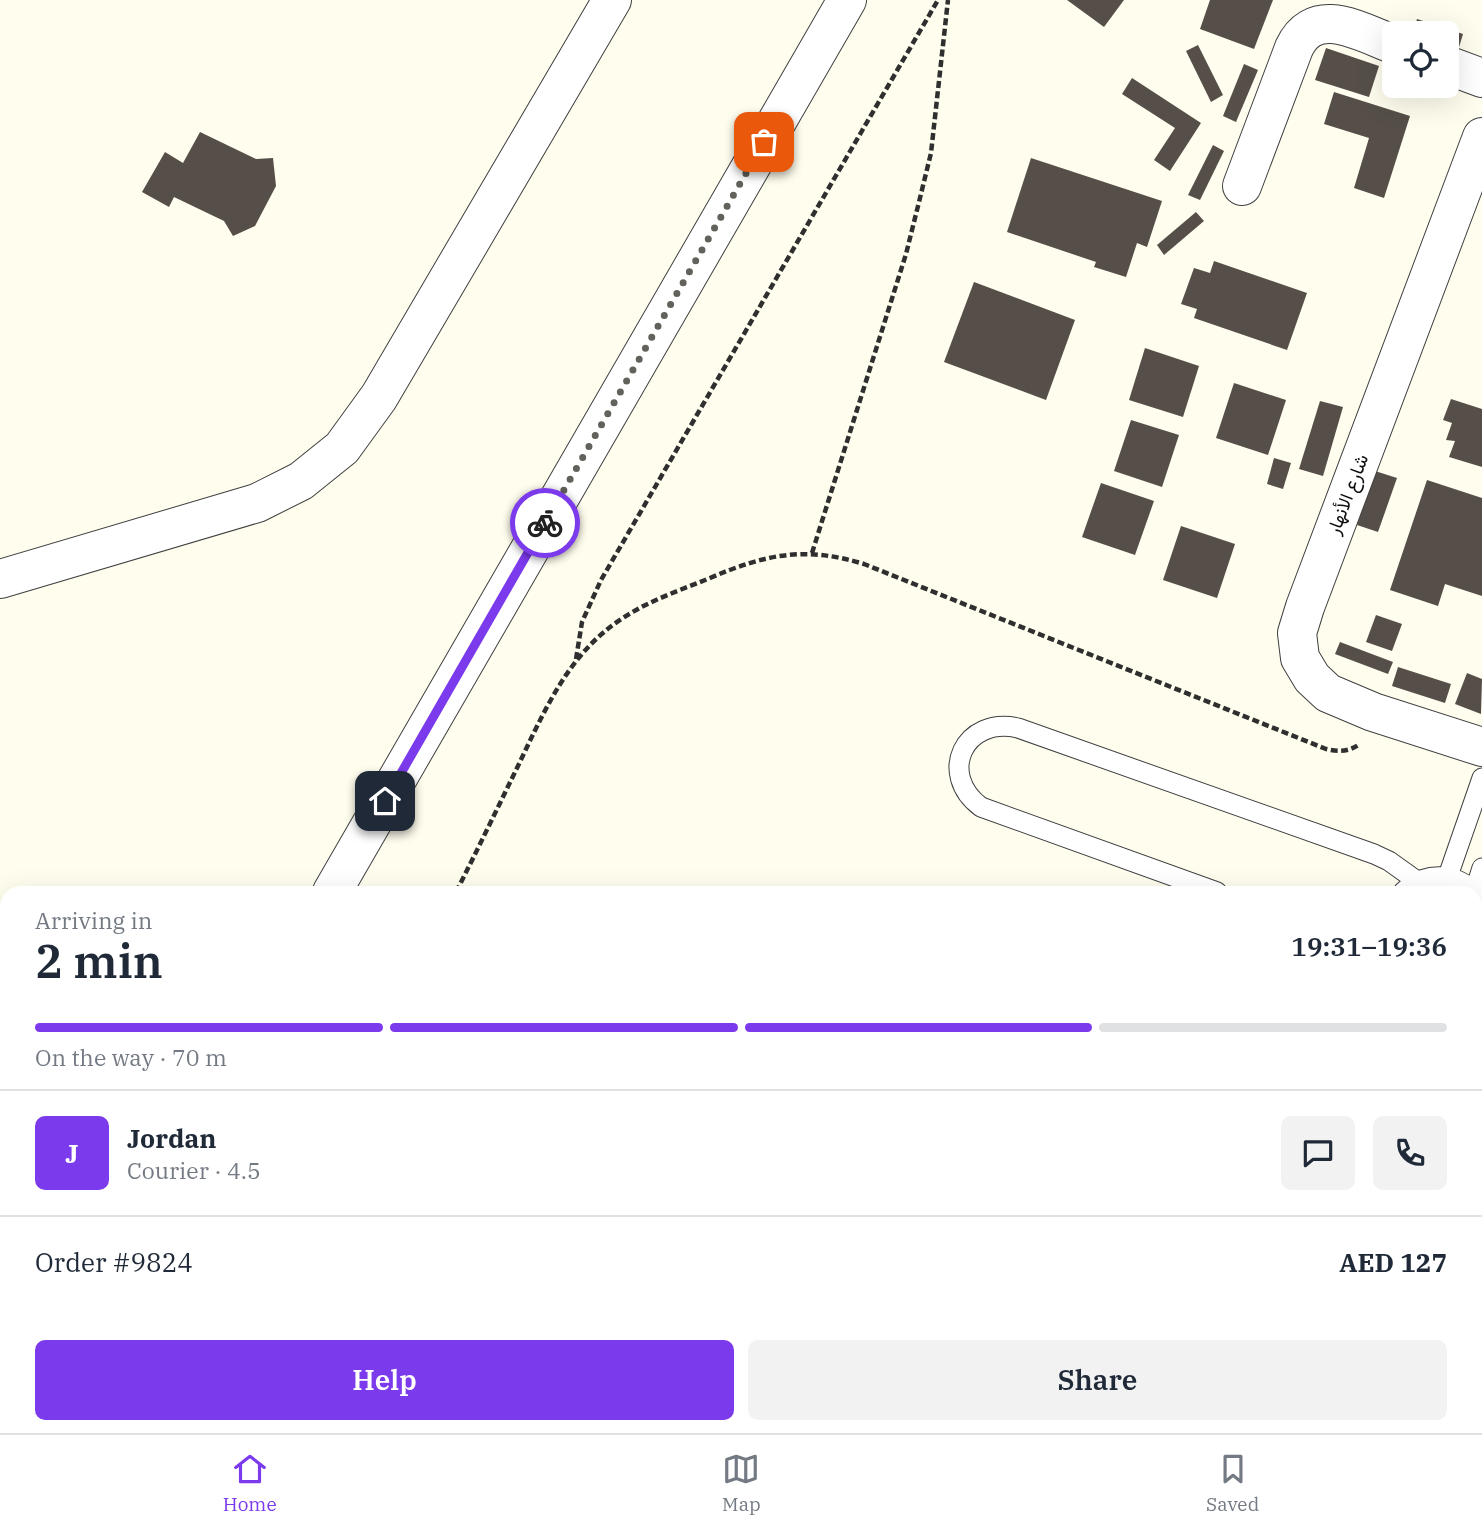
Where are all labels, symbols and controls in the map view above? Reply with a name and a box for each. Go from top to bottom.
map controls [1382,21,1459,98]
button: locate [1382,21,1459,98]
pin [734,112,794,172]
icon: bag [745,123,783,161]
street label: شارع الأنهار [1320,450,1374,539]
courier [510,488,580,558]
icon: bike [526,504,564,542]
pin [355,771,415,831]
icon: home [366,782,404,820]
text: Arriving in [35,905,152,935]
text: 19:31–19:36 [1291,929,1447,963]
text: 2 min [35,931,163,991]
text: On the way · 70 m [35,1042,227,1072]
button: chat [1281,1116,1355,1190]
button: phone [1373,1116,1447,1190]
text: Jordan [127,1121,217,1155]
text: J [65,1136,79,1170]
text: Courier · 4.5 [127,1155,261,1185]
text: Order #9824 [35,1245,193,1279]
text: AED 127 [1339,1245,1447,1279]
button: Help [35,1340,734,1420]
button: Share [748,1340,1447,1420]
tab: Home [223,1450,277,1516]
tab: Map [722,1450,761,1516]
tab: Saved [1206,1450,1259,1516]

